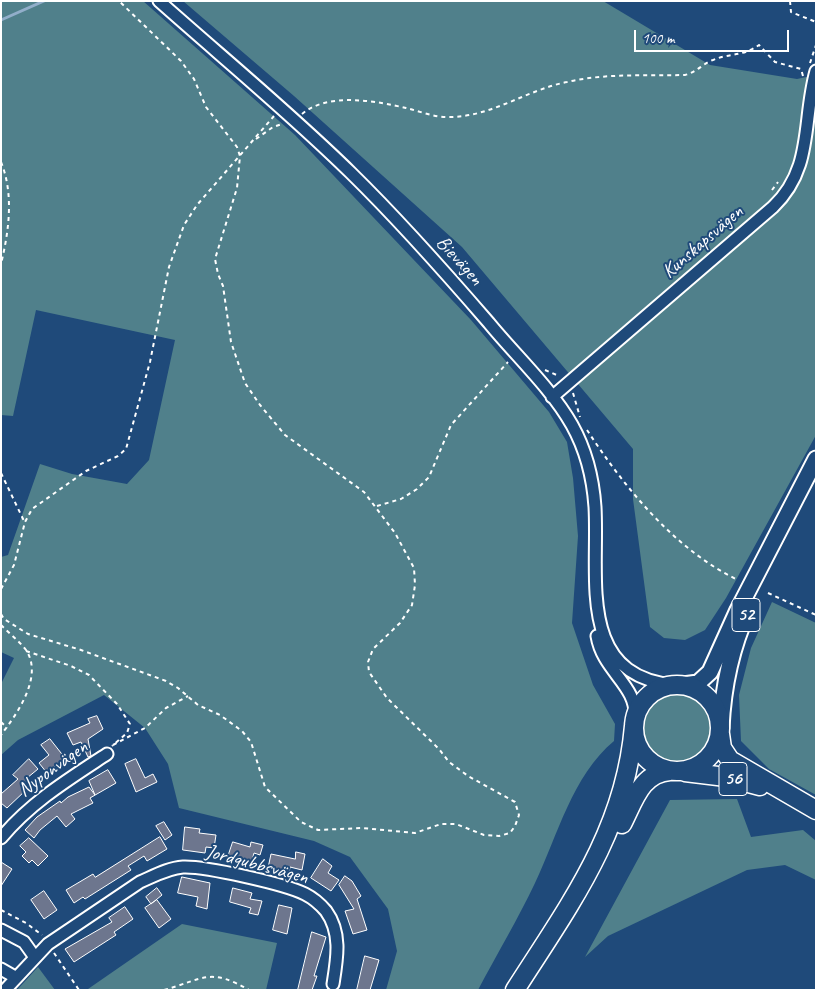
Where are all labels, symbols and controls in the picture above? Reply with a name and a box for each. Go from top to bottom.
scale bar [637,20,792,52]
text: 100 m [642,29,674,48]
street label: Kunskapsvägen [658,200,748,284]
street label: Bievägen [430,231,488,291]
road number: 52 [732,598,760,632]
street label: Nyponvägen [13,736,93,802]
road number: 56 [719,762,747,796]
street label: Jordgubbsvägen [203,840,311,890]

